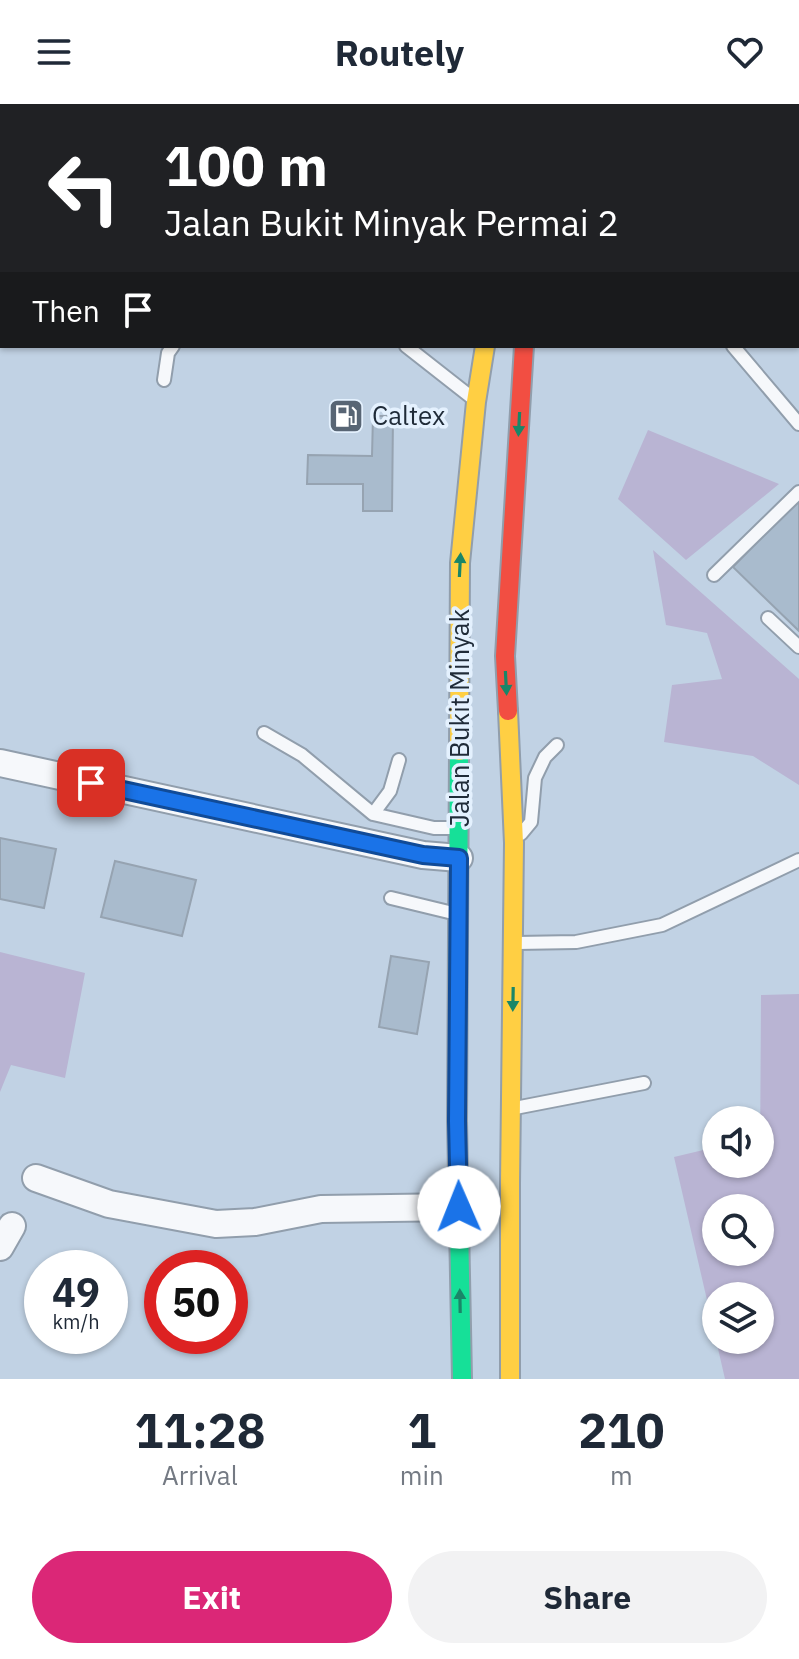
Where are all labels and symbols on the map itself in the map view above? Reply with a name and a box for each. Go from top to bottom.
fuel station icon: Caltex [327,397,365,435]
place label: Caltex [372,398,445,432]
one-way arrow [512,412,525,437]
one-way arrow [454,552,467,577]
street label: Jalan Bukit Minyak [442,608,476,827]
one-way arrow [500,671,513,696]
pin [57,749,125,817]
one-way arrow [507,987,519,1012]
position arrow [417,1165,501,1249]
speed limit sign: 50 [144,1250,248,1354]
one-way arrow [454,1288,467,1313]

